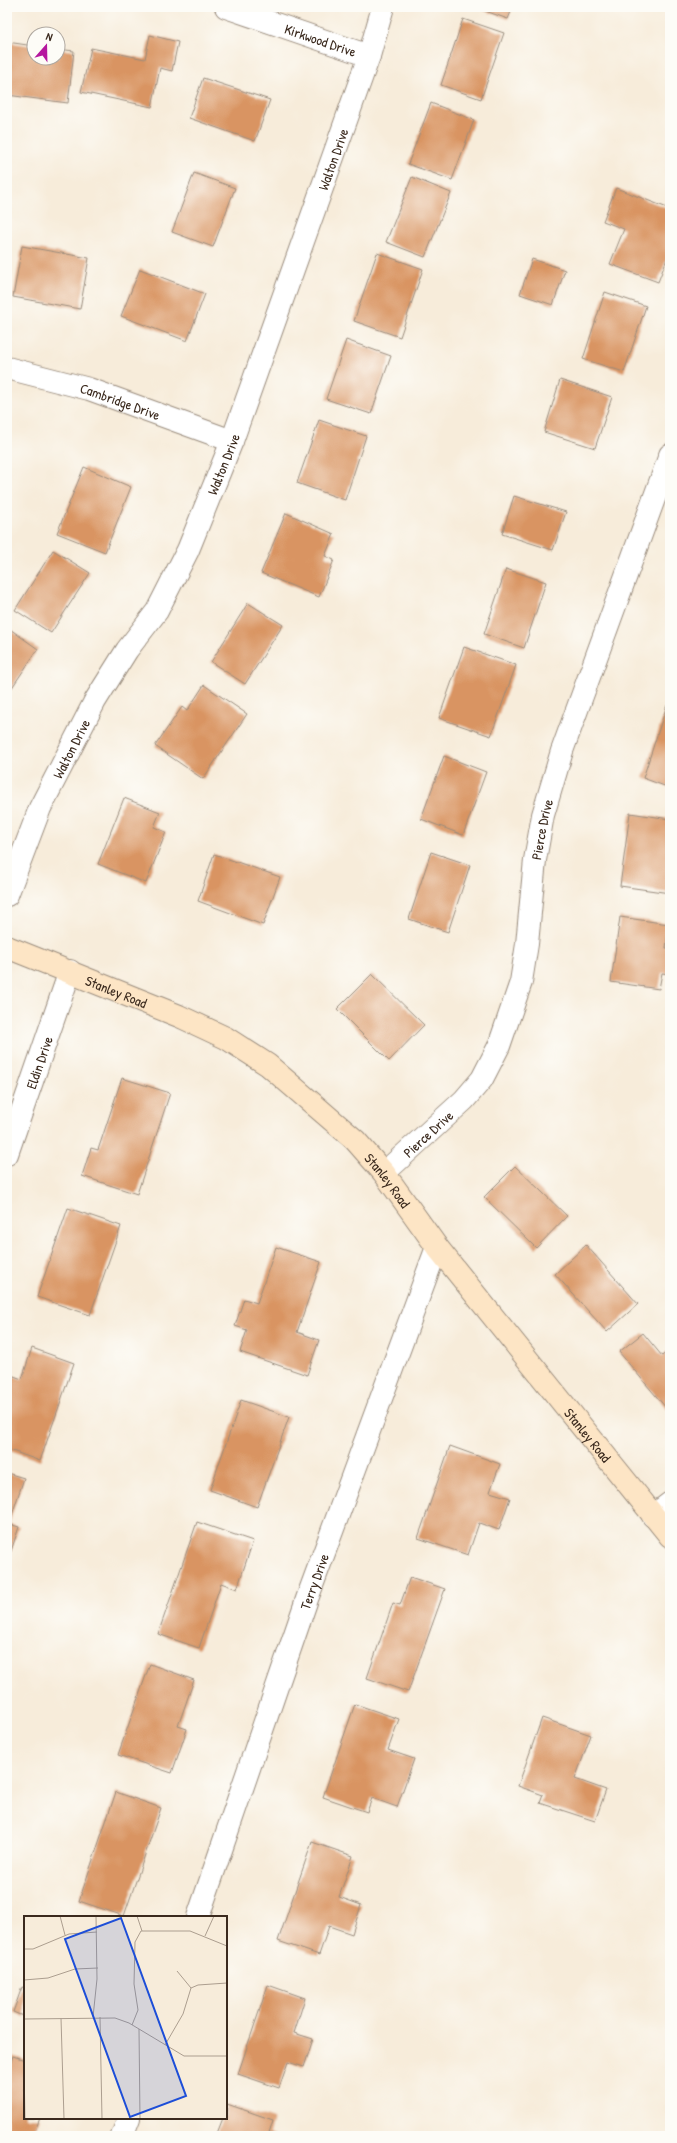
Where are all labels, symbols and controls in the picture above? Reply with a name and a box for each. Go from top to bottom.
street label: Kirkwood Drive [282,18,359,61]
north arrow [26,26,66,66]
text: N [44,29,55,44]
street label: Walton Drive [313,125,352,193]
street label: Cambridge Drive [78,378,163,424]
street label: Walton Drive [202,430,244,497]
street label: Walton Drive [47,715,94,781]
street label: Pierce Drive [526,796,557,861]
street label: Stanley Road [83,970,151,1012]
street label: Eldin Drive [21,1033,57,1091]
street label: Pierce Drive [398,1105,457,1161]
street label: Stanley Road [361,1149,416,1212]
street label: Stanley Road [561,1404,616,1466]
street label: Terry Drive [295,1550,333,1612]
inset map [24,1916,227,2119]

